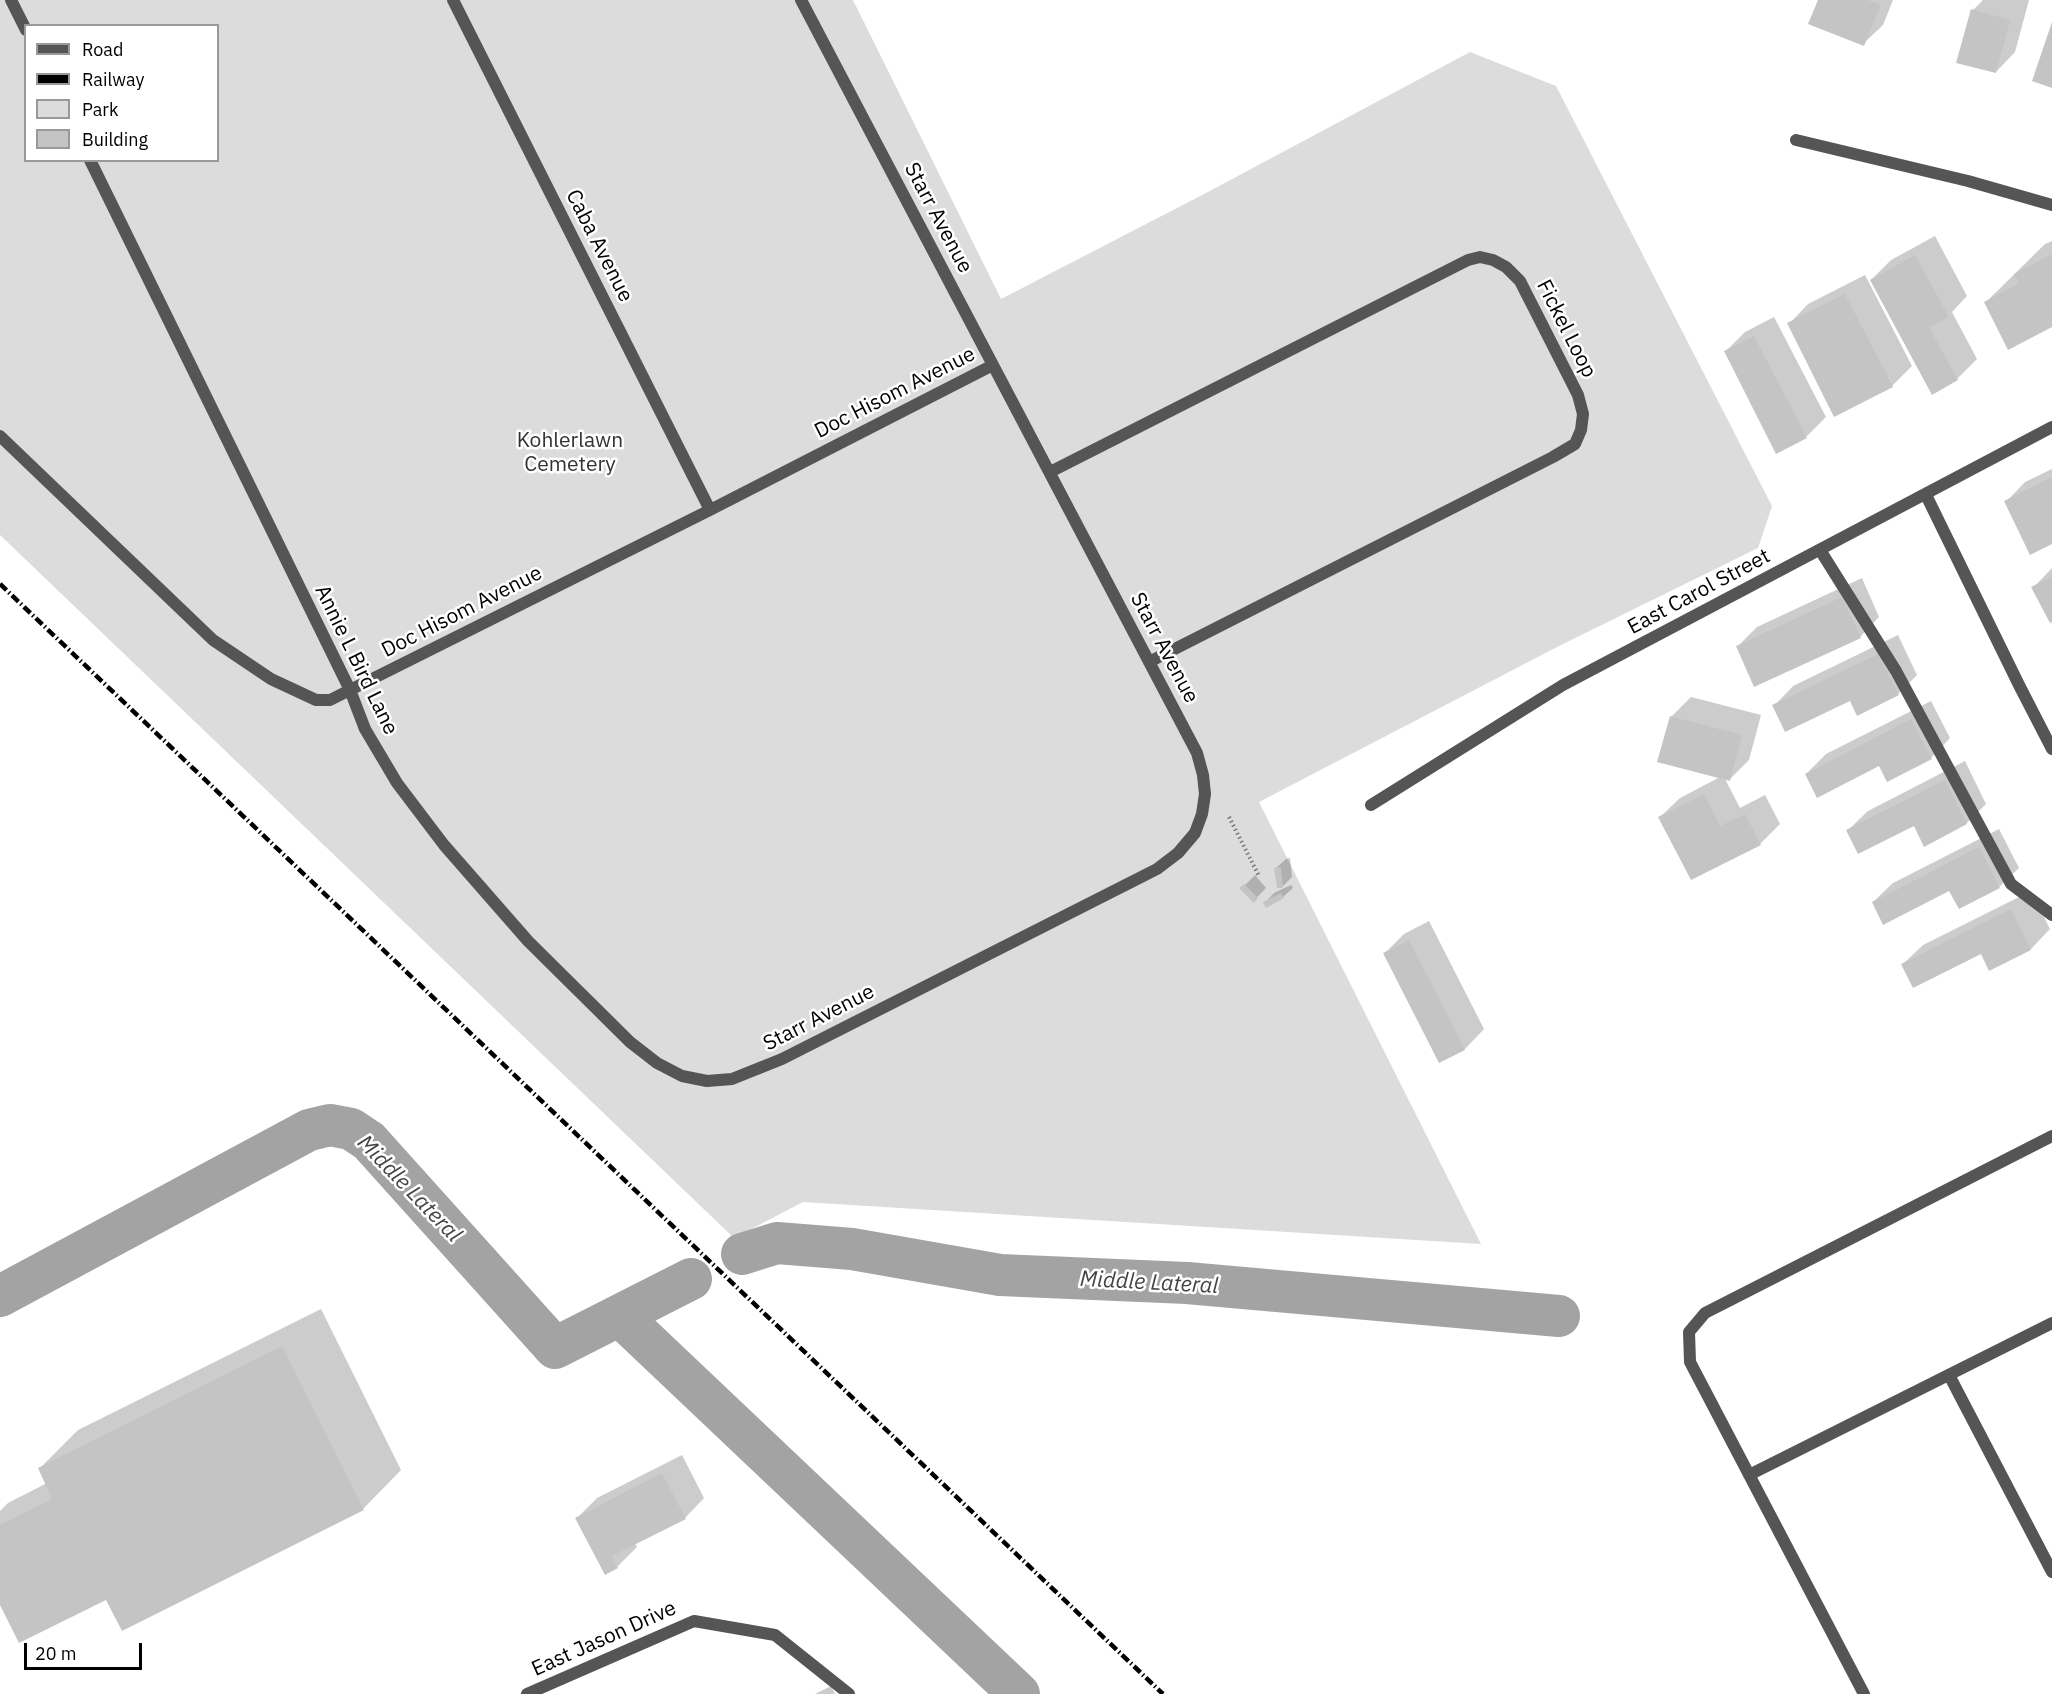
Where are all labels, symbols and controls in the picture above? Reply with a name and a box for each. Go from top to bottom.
legend [24,24,219,162]
text: Road [82,38,123,61]
text: Railway [82,68,144,91]
text: Park [82,98,118,121]
text: Building [82,128,148,151]
street label: Starr Avenue [898,159,978,277]
street label: Caba Avenue [560,186,638,306]
street label: Fickel Loop [1531,276,1601,382]
street label: Doc Hisom Avenue [810,342,980,444]
park label: Kohlerlawn Cemetery [517,428,623,478]
street label: East Carol Street [1623,544,1775,640]
street label: Doc Hisom Avenue [377,561,547,663]
street label: Annie L Bird Lane [309,581,403,739]
street label: Starr Avenue [1124,589,1204,707]
street label: Starr Avenue [759,979,879,1057]
water label: Middle Lateral [351,1130,467,1248]
water label: Middle Lateral [1079,1266,1219,1300]
street label: East Jason Drive [528,1596,680,1682]
scale bar [27,1631,146,1669]
text: 20 m [35,1642,77,1665]

